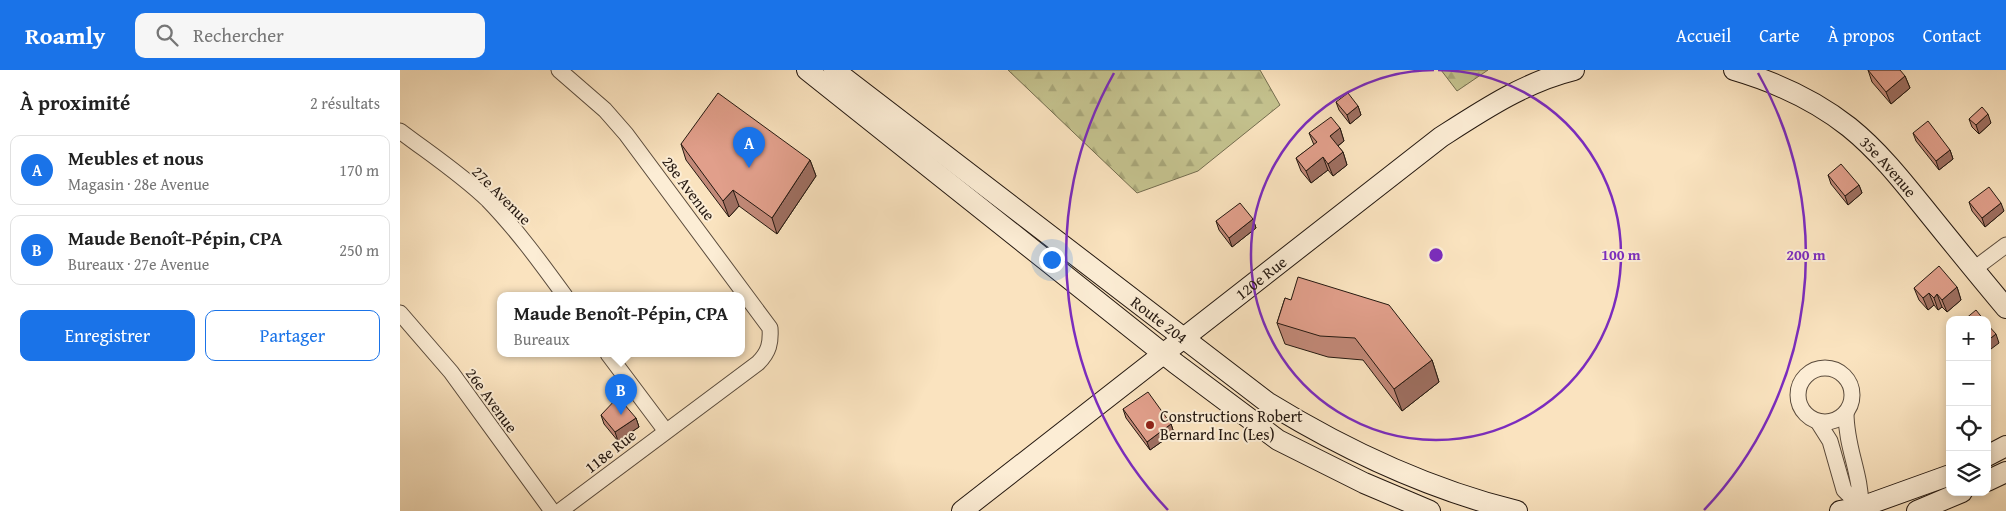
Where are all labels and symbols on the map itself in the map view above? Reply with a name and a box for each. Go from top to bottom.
pin: A [733,127,765,168]
street label: 35e Avenue [1855,130,1923,202]
street label: 28e Avenue [657,151,721,225]
street label: 27e Avenue [467,160,537,230]
text: 100 m [1601,244,1641,265]
text: 200 m [1786,244,1826,265]
centre of rings [1427,246,1445,264]
your location [1039,247,1065,273]
street label: 120e Rue [1230,250,1292,306]
street label: Route 204 [1126,290,1193,349]
street label: 26e Avenue [460,362,524,438]
pin: B [605,374,637,415]
place label: Constructions Robert Bernard Inc (Les) [1160,404,1303,446]
marker: Constructions Robert Bernard Inc (Les) [1144,419,1156,431]
street label: 118e Rue [579,423,641,479]

